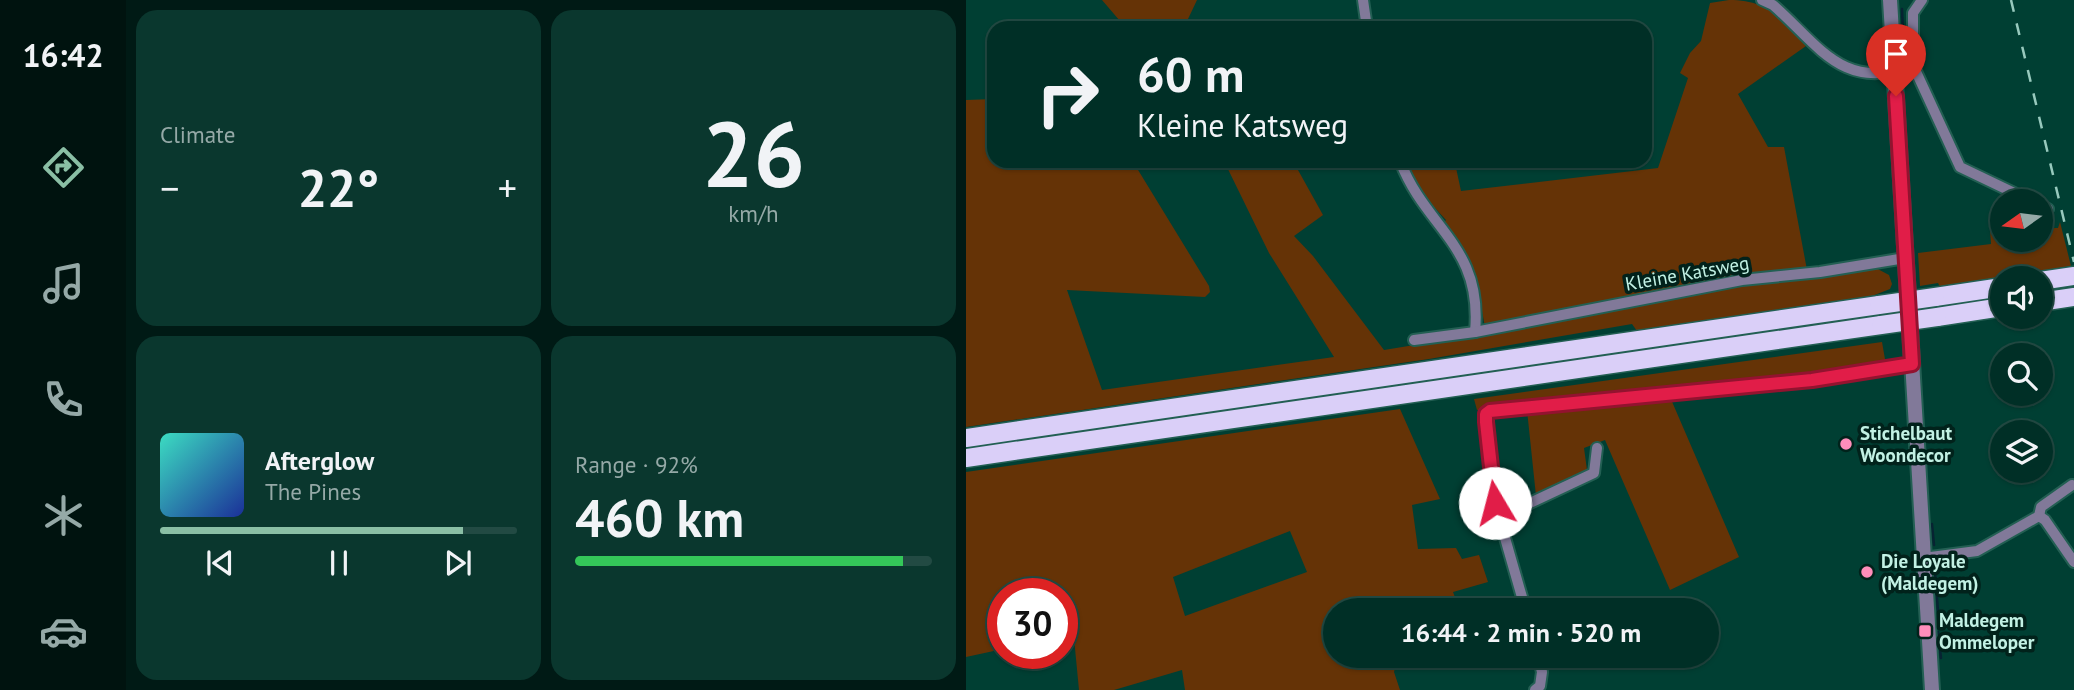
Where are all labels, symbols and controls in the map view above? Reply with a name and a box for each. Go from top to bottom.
pin [1866,24,1926,96]
text: 16:42 [22,34,104,76]
icon: arrive [1877,35,1915,73]
text: 60 m [1137,42,1244,106]
icon: right [1022,49,1113,140]
text: 26 [702,94,805,212]
text: Kleine Katsweg [1137,104,1348,146]
text: Climate [160,120,235,149]
icon: directions [39,143,88,192]
text: 22° [298,154,379,221]
text: − [160,163,179,212]
text: + [498,163,517,212]
north arrow [1990,189,2053,252]
map controls [1990,189,2053,483]
text: km/h [728,199,779,228]
street label: Kleine Katsweg [1623,250,1751,296]
icon: music [39,259,88,308]
button: sound [1990,266,2053,329]
button: search [1990,343,2053,406]
icon: phone [39,375,88,424]
button: layers [1990,420,2053,483]
place label: Stichelbaut Woondecor [1860,421,1952,467]
marker: Stichelbaut Woondecor [1838,436,1854,452]
text: Afterglow [265,444,374,477]
text: Range · 92% [575,450,698,479]
position arrow [1458,466,1532,540]
text: The Pines [265,477,361,506]
text: 460 km [575,484,744,551]
icon: climate [39,491,88,540]
icon: previous [201,544,239,582]
icon: pause [320,544,358,582]
icon: next [439,544,477,582]
place label: Die Loyale (Maldegem) [1881,549,1979,595]
marker: Die Loyale (Maldegem) [1859,564,1875,580]
speed limit sign: 30 [987,578,1078,669]
icon: car [39,607,88,656]
place label: Maldegem Ommeloper [1939,608,2035,654]
text: 16:44 · 2 min · 520 m [1401,616,1641,649]
marker: Maldegem Ommeloper [1917,623,1933,639]

